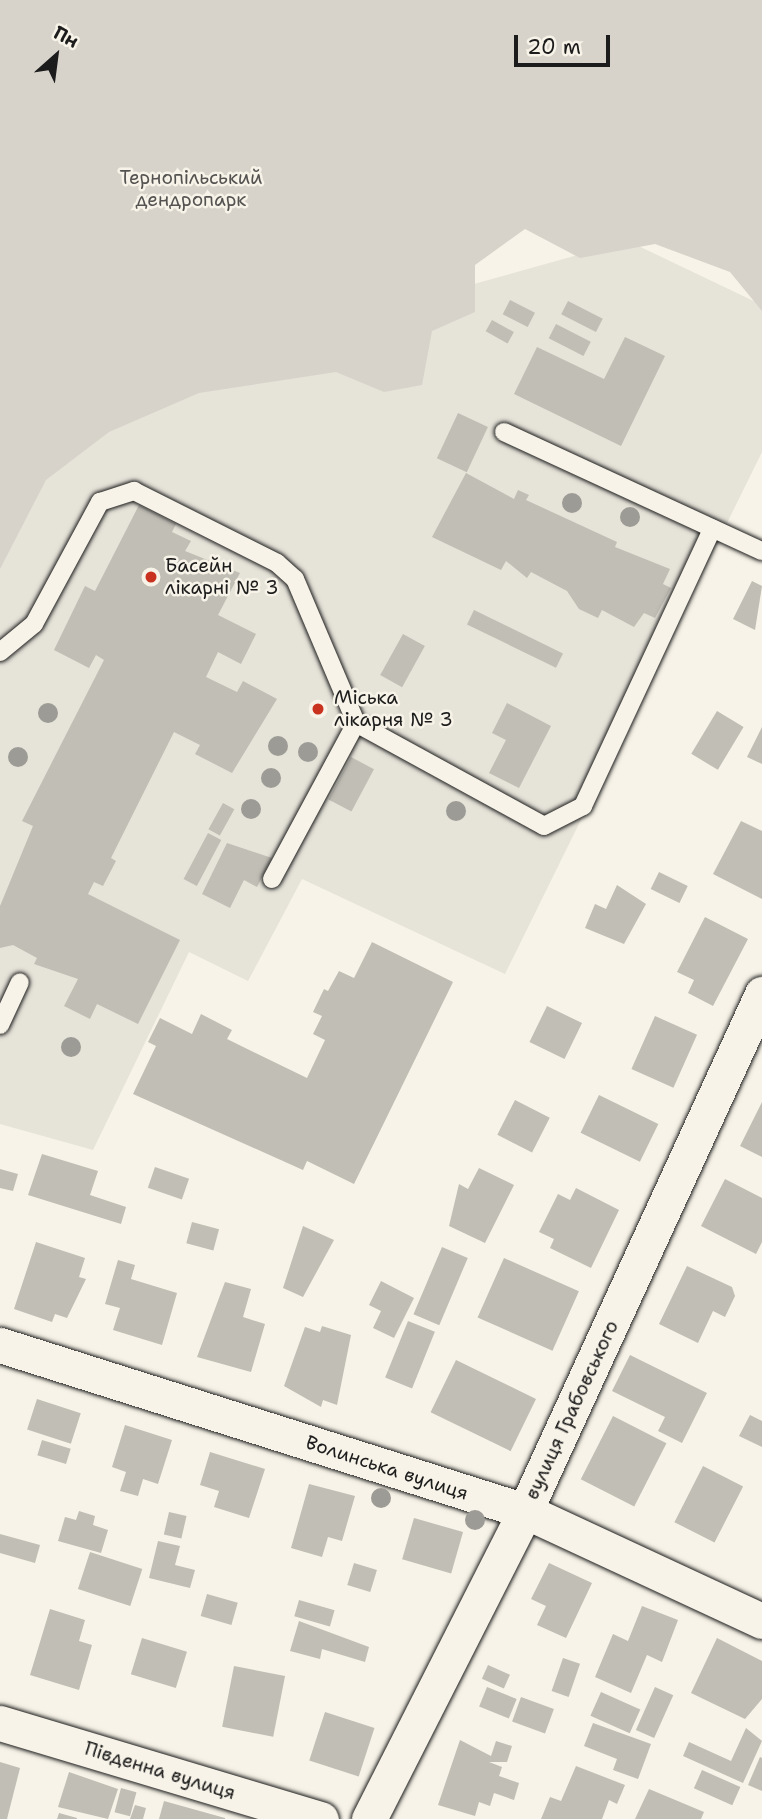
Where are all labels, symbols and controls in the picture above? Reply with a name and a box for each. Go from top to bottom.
text: Пн [49,20,83,54]
north arrow [21,21,91,91]
scale bar [517,21,613,65]
text: 20 m [527,33,581,61]
park label: Тернопільський дендропарк [120,167,262,211]
place label: Басейн лікарні № 3 [165,555,279,599]
marker: Басейн лікарні № 3 [143,569,159,585]
place label: Міська лікарня № 3 [334,687,453,731]
marker: Міська лікарня № 3 [308,699,328,719]
street label: вулиця Грабовського [520,1317,624,1503]
street label: Волинська вулиця [303,1431,471,1505]
street label: Південна вулиця [82,1737,238,1805]

